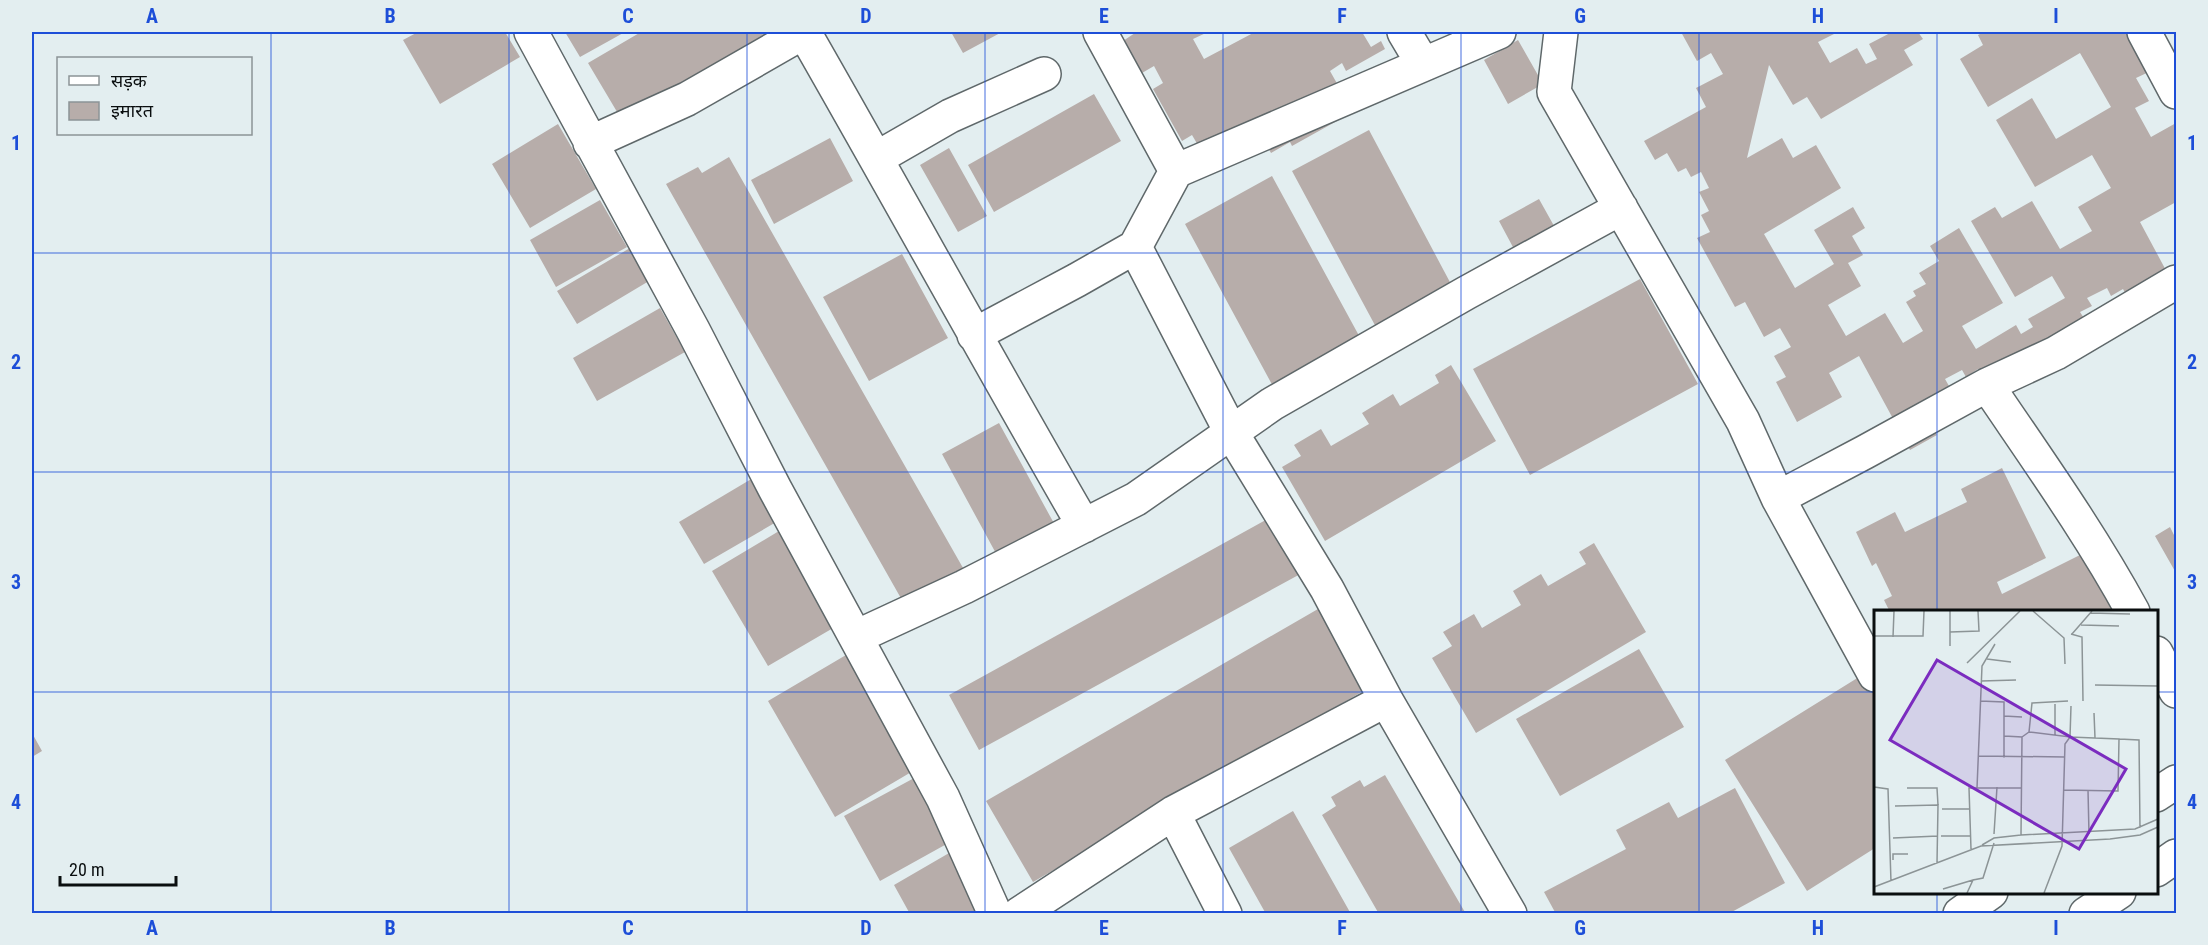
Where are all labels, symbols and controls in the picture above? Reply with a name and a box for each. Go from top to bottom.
text: A [146,4,158,28]
text: B [384,4,396,28]
text: C [622,4,634,28]
text: D [860,4,872,28]
text: E [1099,4,1109,28]
text: F [1337,4,1347,28]
text: G [1574,4,1586,28]
text: H [1812,4,1824,28]
text: I [2053,4,2059,28]
legend [57,57,252,135]
text: सड़क [111,70,148,91]
text: इमारत [111,100,154,121]
text: 1 [11,131,21,155]
text: 1 [2187,131,2197,155]
text: 2 [11,350,21,374]
text: 2 [2187,350,2197,374]
text: 3 [11,570,21,594]
text: 3 [2187,570,2197,594]
inset map [1874,610,2157,894]
text: 4 [11,790,21,814]
text: 4 [2187,790,2197,814]
scale bar [60,849,176,887]
text: 20 m [69,859,104,880]
text: A [146,916,158,940]
text: B [384,916,396,940]
text: C [622,916,634,940]
text: D [860,916,872,940]
text: E [1099,916,1109,940]
text: F [1337,916,1347,940]
text: G [1574,916,1586,940]
text: H [1812,916,1824,940]
text: I [2053,916,2059,940]

